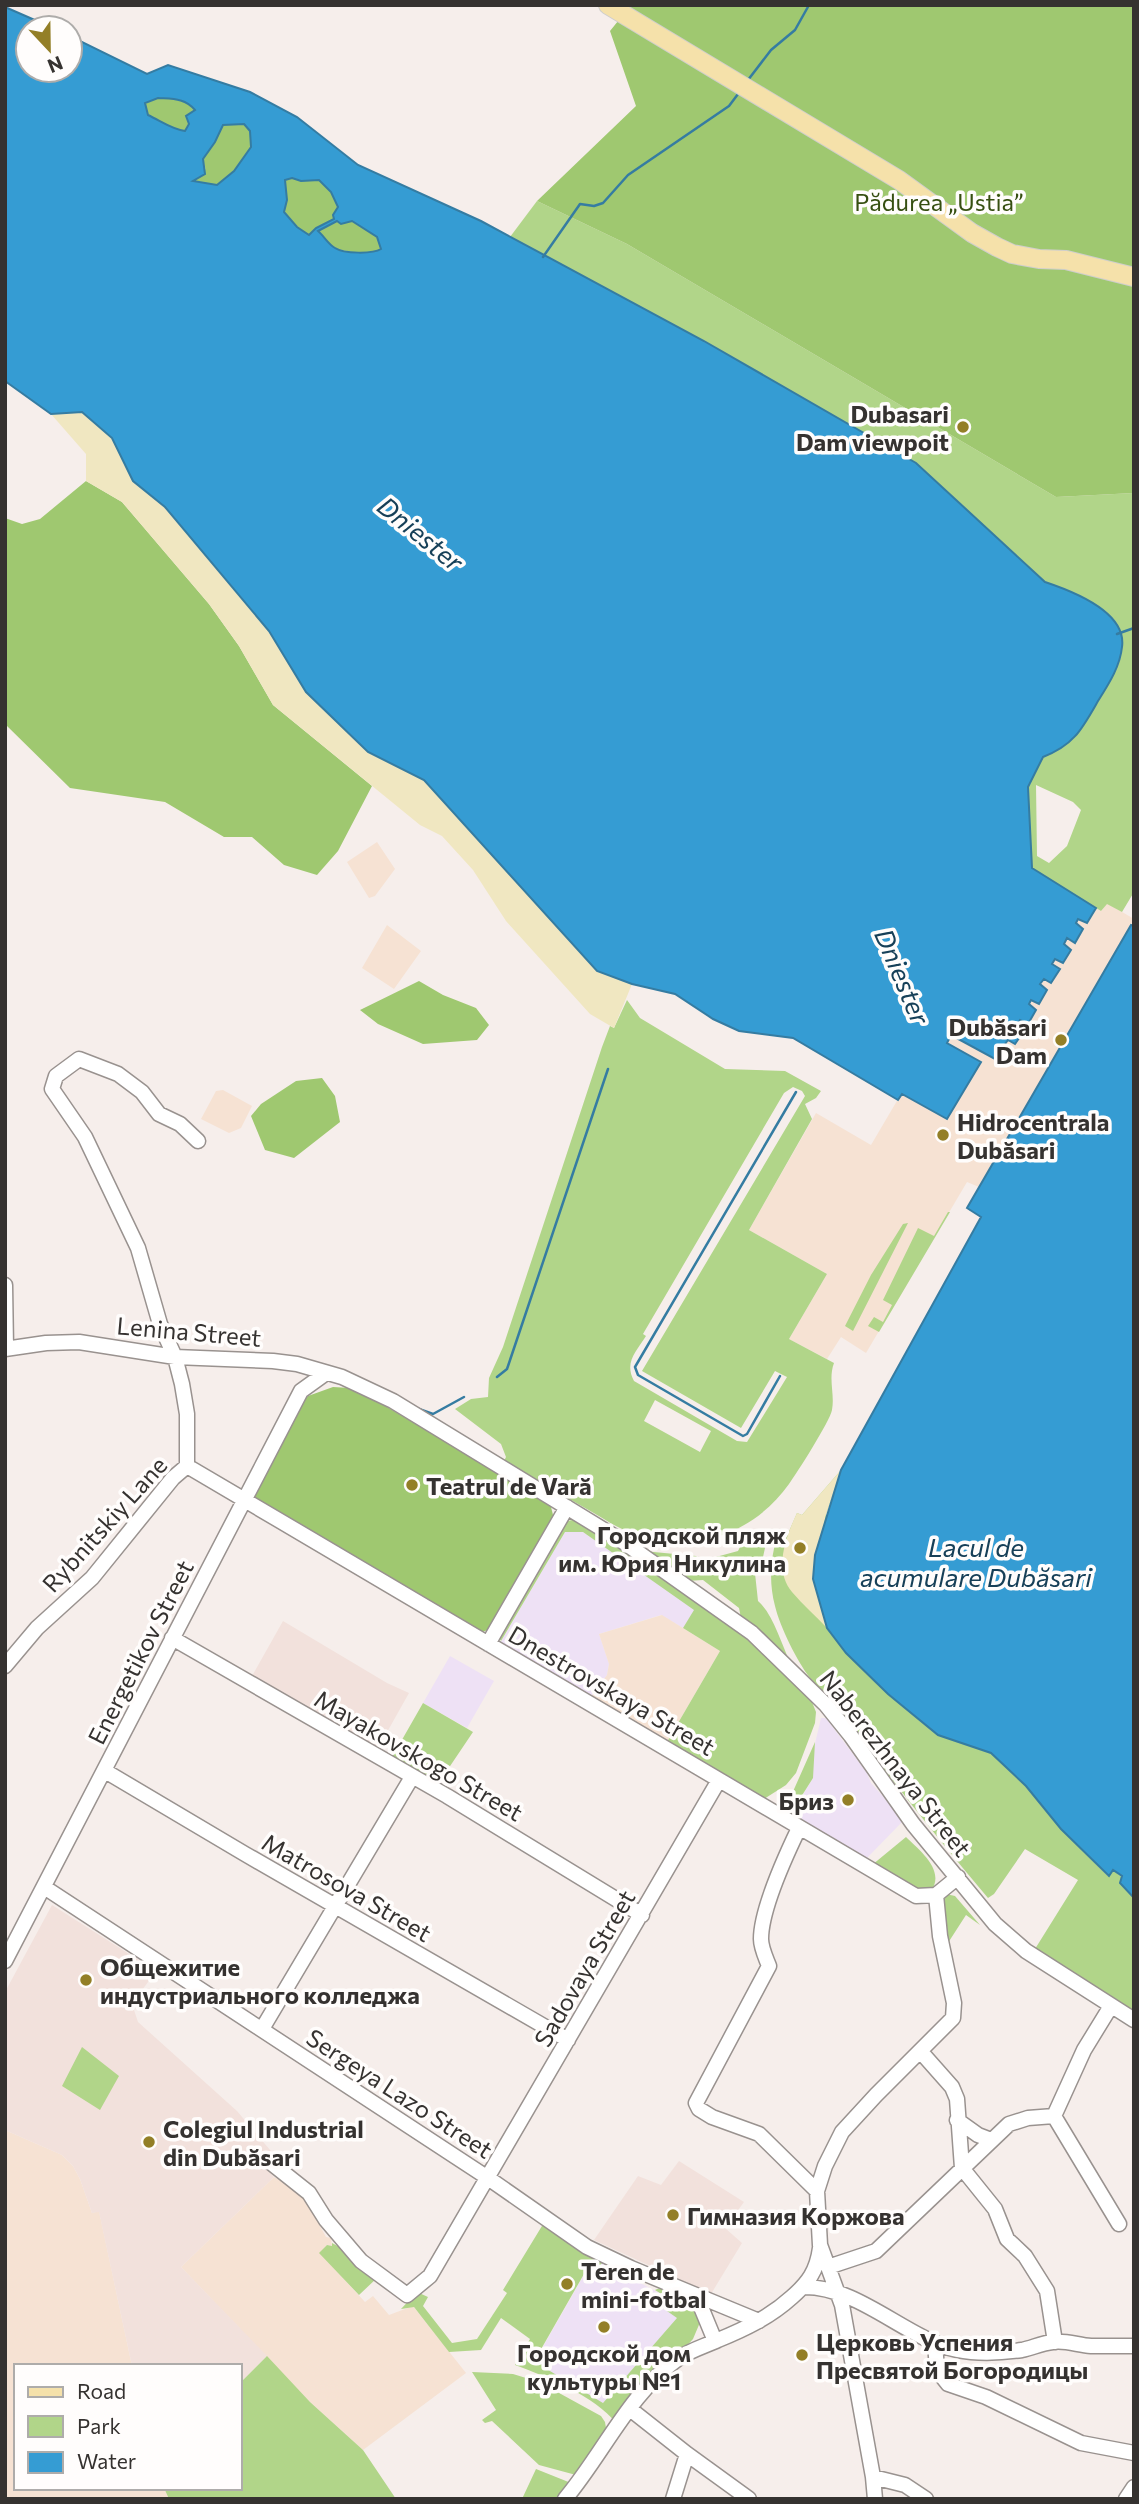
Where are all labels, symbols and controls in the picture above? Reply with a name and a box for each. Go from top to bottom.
north arrow [14,14,84,84]
text: N [45,52,66,79]
park label: Pădurea „Ustia” [854,187,1024,216]
place label: Dubasari Dam viewpoit [796,399,949,456]
marker: Dubasari Dam viewpoit [955,419,971,435]
water label: Dniester [372,489,471,578]
water label: Dniester [869,924,938,1030]
place label: Dubăsari Dam [949,1012,1047,1069]
marker: Dubăsari Dam [1053,1032,1069,1048]
place label: Hidrocentrala Dubăsari [957,1107,1109,1164]
marker: Hidrocentrala Dubăsari [935,1127,951,1143]
street label: Lenina Street [115,1310,263,1352]
street label: Rybnitskiy Lane [36,1450,172,1598]
place label: Teatrul de Vară [426,1471,592,1500]
marker: Teatrul de Vară [404,1477,420,1493]
place label: Городской пляж им. Юрия Никулина [558,1520,787,1577]
water label: Lacul de acumulare Dubăsari [860,1531,1093,1592]
marker: Городской пляж им. Юрия Никулина [792,1540,808,1556]
street label: Energetikov Street [81,1555,199,1749]
street label: Dnestrovskaya Street [504,1619,720,1761]
street label: Naberezhnaya Street [814,1664,978,1862]
street label: Mayakovskogo Street [310,1684,528,1827]
place label: Бриз [779,1786,834,1815]
marker: Бриз [840,1792,856,1808]
street label: Matrosova Street [257,1827,437,1947]
street label: Sadovaya Street [527,1884,641,2051]
place label: Общежитие индустриального колледжа [100,1952,420,2009]
marker: Общежитие индустриального колледжа [78,1972,94,1988]
street label: Sergeya Lazo Street [302,2022,498,2164]
place label: Colegiul Industrial din Dubăsari [163,2114,364,2171]
marker: Colegiul Industrial din Dubăsari [141,2134,157,2150]
place label: Гимназия Коржова [687,2201,905,2230]
marker: Гимназия Коржова [665,2207,681,2223]
place label: Teren de mini-fotbal [581,2256,707,2313]
marker: Teren de mini-fotbal [559,2276,575,2292]
marker: Городской дом культуры №1 [596,2319,612,2335]
place label: Церковь Успения Пресвятой Богородицы [816,2327,1088,2384]
place label: Городской дом культуры №1 [517,2338,691,2395]
marker: Церковь Успения Пресвятой Богородицы [794,2347,810,2363]
legend [14,2364,242,2490]
text: Road [77,2378,126,2403]
text: Park [77,2413,121,2438]
text: Water [77,2448,136,2473]

